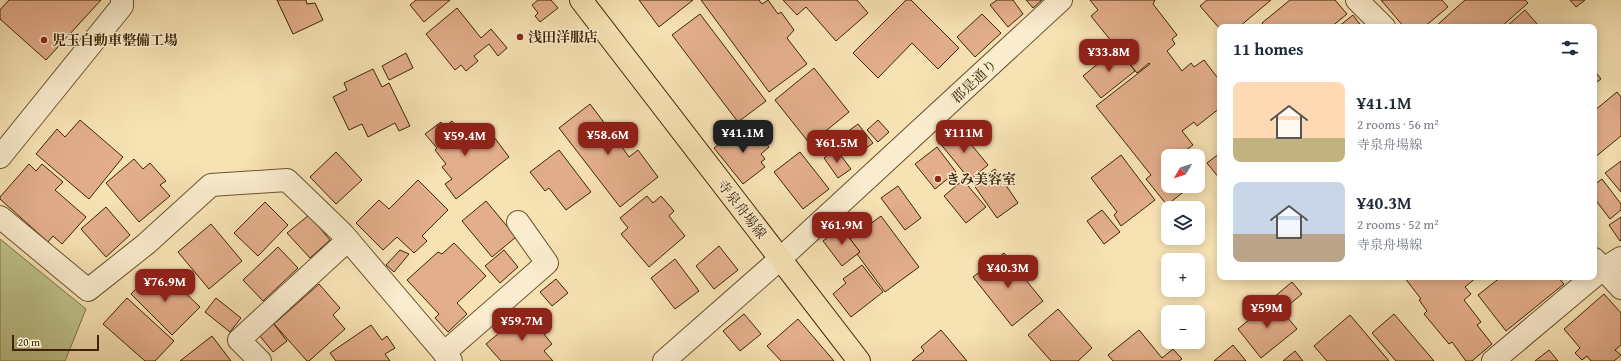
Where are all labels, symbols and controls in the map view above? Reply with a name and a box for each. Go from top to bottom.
place label: 浅田洋服店 [528,27,598,47]
place label: 児玉自動車整備工場 [52,30,178,50]
marker: 浅田洋服店 [515,32,525,42]
marker: 児玉自動車整備工場 [39,35,49,45]
text: 11 homes [1233,36,1304,61]
icon: filters [1559,37,1581,59]
pin: ¥33.8M [1076,39,1142,73]
text: ¥33.8M [1088,42,1130,61]
street label: 郡是通り [947,55,1001,107]
text: ¥41.1M [1357,90,1412,115]
icon: home [1265,98,1313,146]
text: 2 rooms · 56 m² [1357,115,1439,134]
pin: ¥41.1M [710,120,776,154]
pin: ¥111M [936,120,992,154]
pin: ¥58.6M [575,122,641,156]
pin: ¥59.4M [432,123,498,157]
text: ¥41.1M [722,123,764,142]
text: ¥111M [945,123,983,142]
text: ¥58.6M [587,125,629,144]
text: ¥59.4M [444,126,486,145]
pin: ¥61.5M [804,130,870,164]
text: ¥61.5M [816,133,858,152]
text: 寺泉舟場線 [1357,135,1422,154]
north arrow [1161,149,1205,193]
map controls [1161,149,1205,349]
place label: きみ美容室 [946,169,1016,189]
marker: きみ美容室 [933,174,943,184]
street label: 寺泉舟場線 [713,175,771,243]
text: ¥40.3M [1357,190,1412,215]
icon: home [1265,198,1313,246]
button: layers [1161,201,1205,245]
pin: ¥61.9M [809,212,875,246]
text: ¥61.9M [821,215,863,234]
text: 2 rooms · 52 m² [1357,215,1439,234]
text: 寺泉舟場線 [1357,235,1422,254]
button: + [1161,253,1205,297]
pin: ¥40.3M [975,255,1041,289]
text: ¥40.3M [987,258,1029,277]
pin: ¥76.9M [132,269,198,303]
text: ¥76.9M [144,272,186,291]
pin: ¥59M [1243,295,1291,329]
text: ¥59M [1251,298,1283,317]
button: − [1161,305,1205,349]
pin: ¥59.7M [489,308,555,342]
text: ¥59.7M [501,311,543,330]
scale bar [12,333,99,352]
text: 20 m [18,334,40,350]

